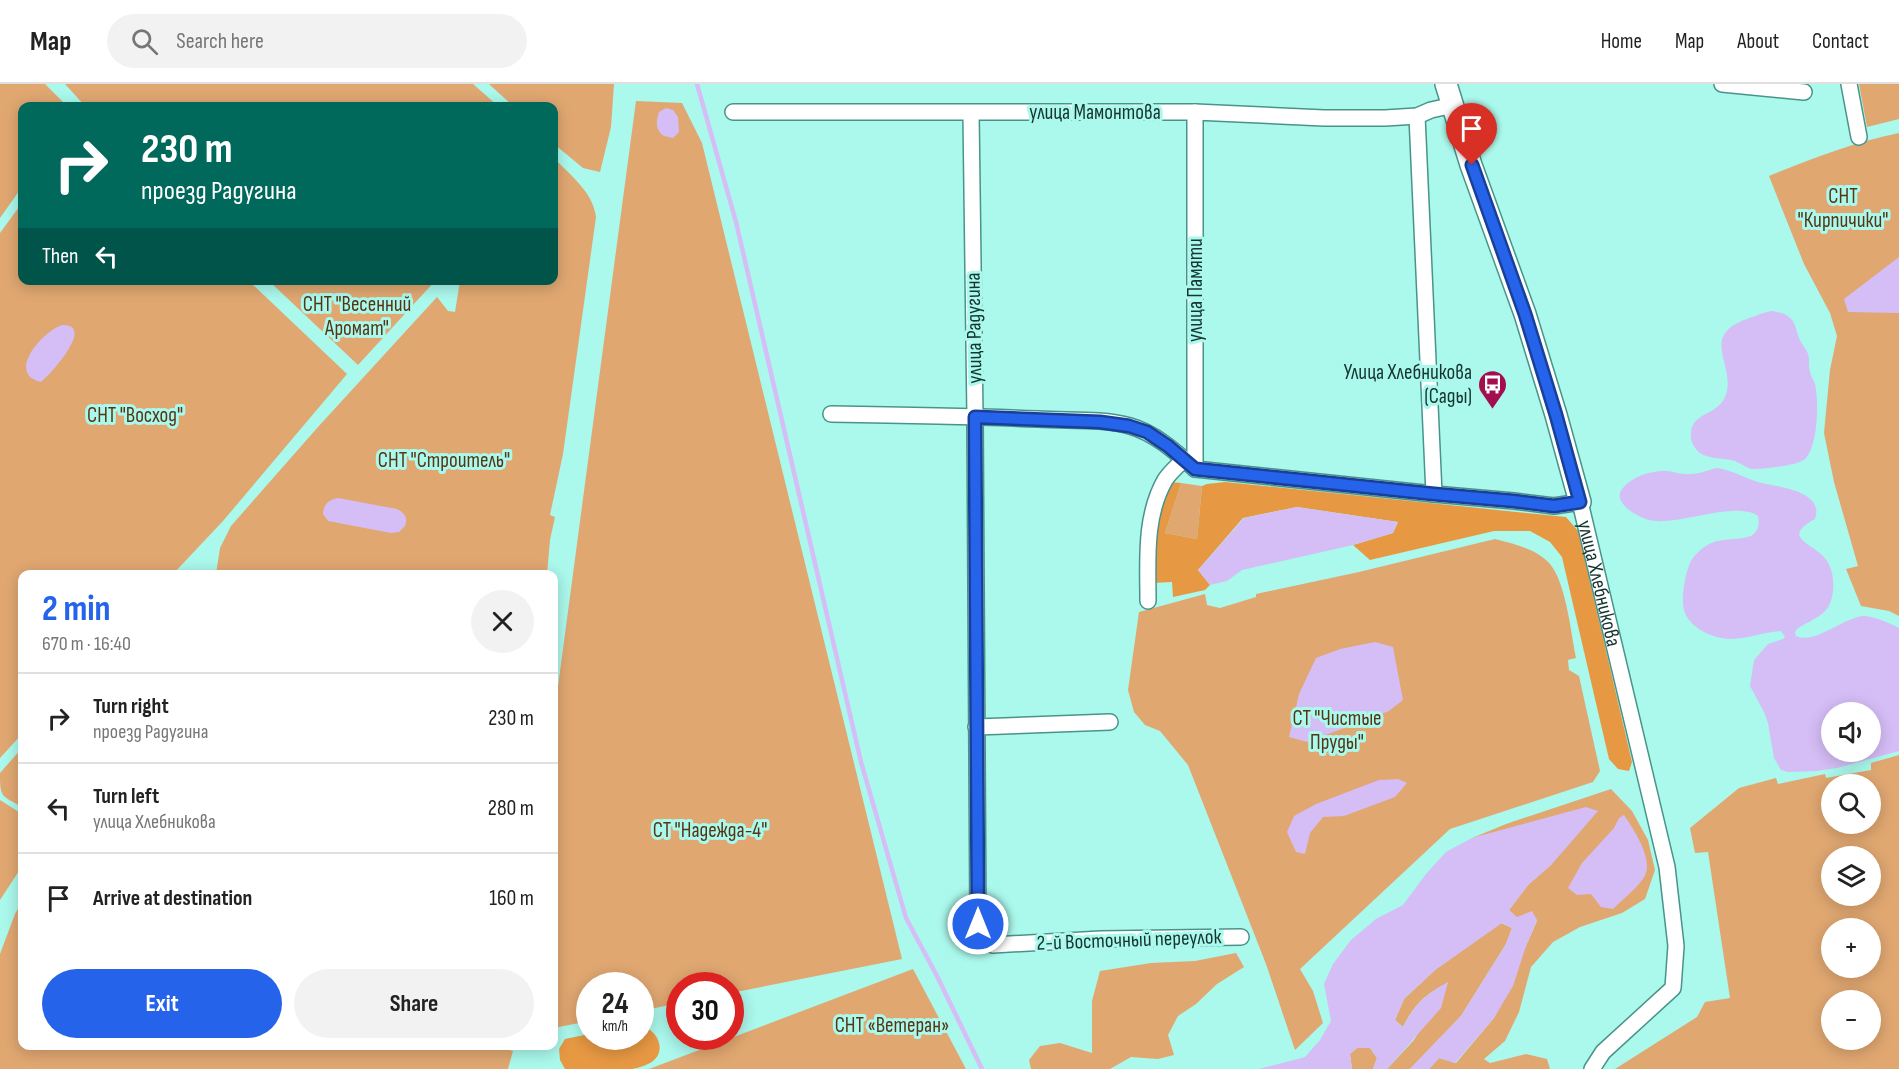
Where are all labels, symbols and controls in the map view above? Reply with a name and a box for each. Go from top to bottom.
search box [107,14,527,68]
text: Map [30,25,71,58]
icon: search [128,25,161,58]
text: Search here [176,28,264,55]
text: Home [1601,29,1642,54]
text: Map [1675,29,1704,54]
text: About [1737,29,1779,54]
text: Contact [1812,29,1869,54]
street label: улица Мамонтова [1029,100,1161,125]
pin [1446,103,1497,165]
icon: arrive [1455,112,1488,145]
text: 230 m [141,124,233,175]
icon: right [42,126,120,204]
text: проезд Радугина [141,175,297,207]
park label: СНТ "Кирпичики" [1798,184,1888,233]
street label: улица Памяти [1183,238,1208,342]
icon: left [90,240,123,273]
text: Then [42,243,78,270]
street label: улица Радугина [961,272,987,384]
park label: СНТ "Весенний Аромат" [303,292,411,341]
place label: Улица Хлебникова (Сады) [1344,360,1472,409]
bus stop icon: Улица Хлебникова (Сады) [1477,368,1509,410]
park label: СНТ "Восход" [87,403,183,428]
park label: СНТ "Строитель" [378,448,510,473]
street label: улица Хлебникова [1572,518,1626,649]
text: 2 min [42,588,111,631]
button: close [471,590,534,653]
text: 670 m · 16:40 [42,632,131,656]
text: Turn right [93,693,169,720]
icon: right [42,702,75,735]
map controls [1821,702,1881,1050]
button: sound [1821,702,1881,762]
text: 230 m [488,705,534,732]
park label: СТ "Чистые Пруды" [1292,706,1382,755]
text: проезд Радугина [93,720,208,744]
button: search [1821,774,1881,834]
text: Turn left [93,783,159,810]
icon: left [42,792,75,825]
text: 280 m [488,795,534,822]
text: улица Хлебникова [93,810,216,834]
park label: СТ "Надежда-4" [653,818,767,843]
button: layers [1821,846,1881,906]
icon: arrive [42,882,75,915]
text: Arrive at destination [93,885,252,912]
text: 160 m [489,885,534,912]
position arrow [946,892,1010,956]
button: + [1821,918,1881,978]
street label: 2-й Восточный переулок [1036,924,1222,956]
button: Exit [42,969,282,1038]
button: Share [294,969,534,1038]
speed limit sign: 30 [666,972,744,1050]
text: 24 [602,986,628,1022]
button: − [1821,990,1881,1050]
park label: СНТ «Ветеран» [835,1013,949,1038]
text: km/h [602,1017,628,1036]

